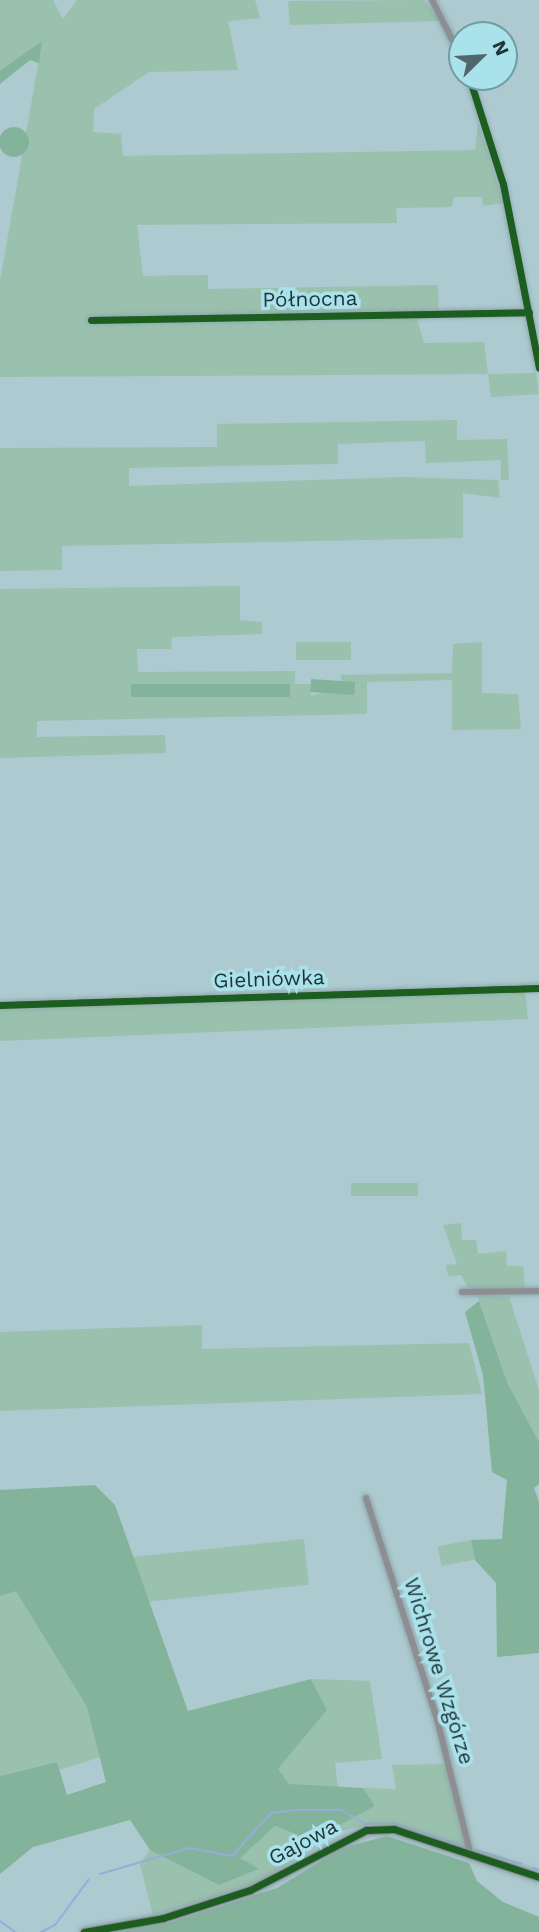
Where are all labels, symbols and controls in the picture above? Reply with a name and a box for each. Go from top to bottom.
north arrow [448,21,518,91]
text: N [487,37,514,59]
street label: Północna [262,286,358,312]
street label: Gielniówka [213,964,325,994]
street label: Wichrowe Wzgórze [399,1574,479,1768]
street label: Gajowa [264,1813,342,1871]

